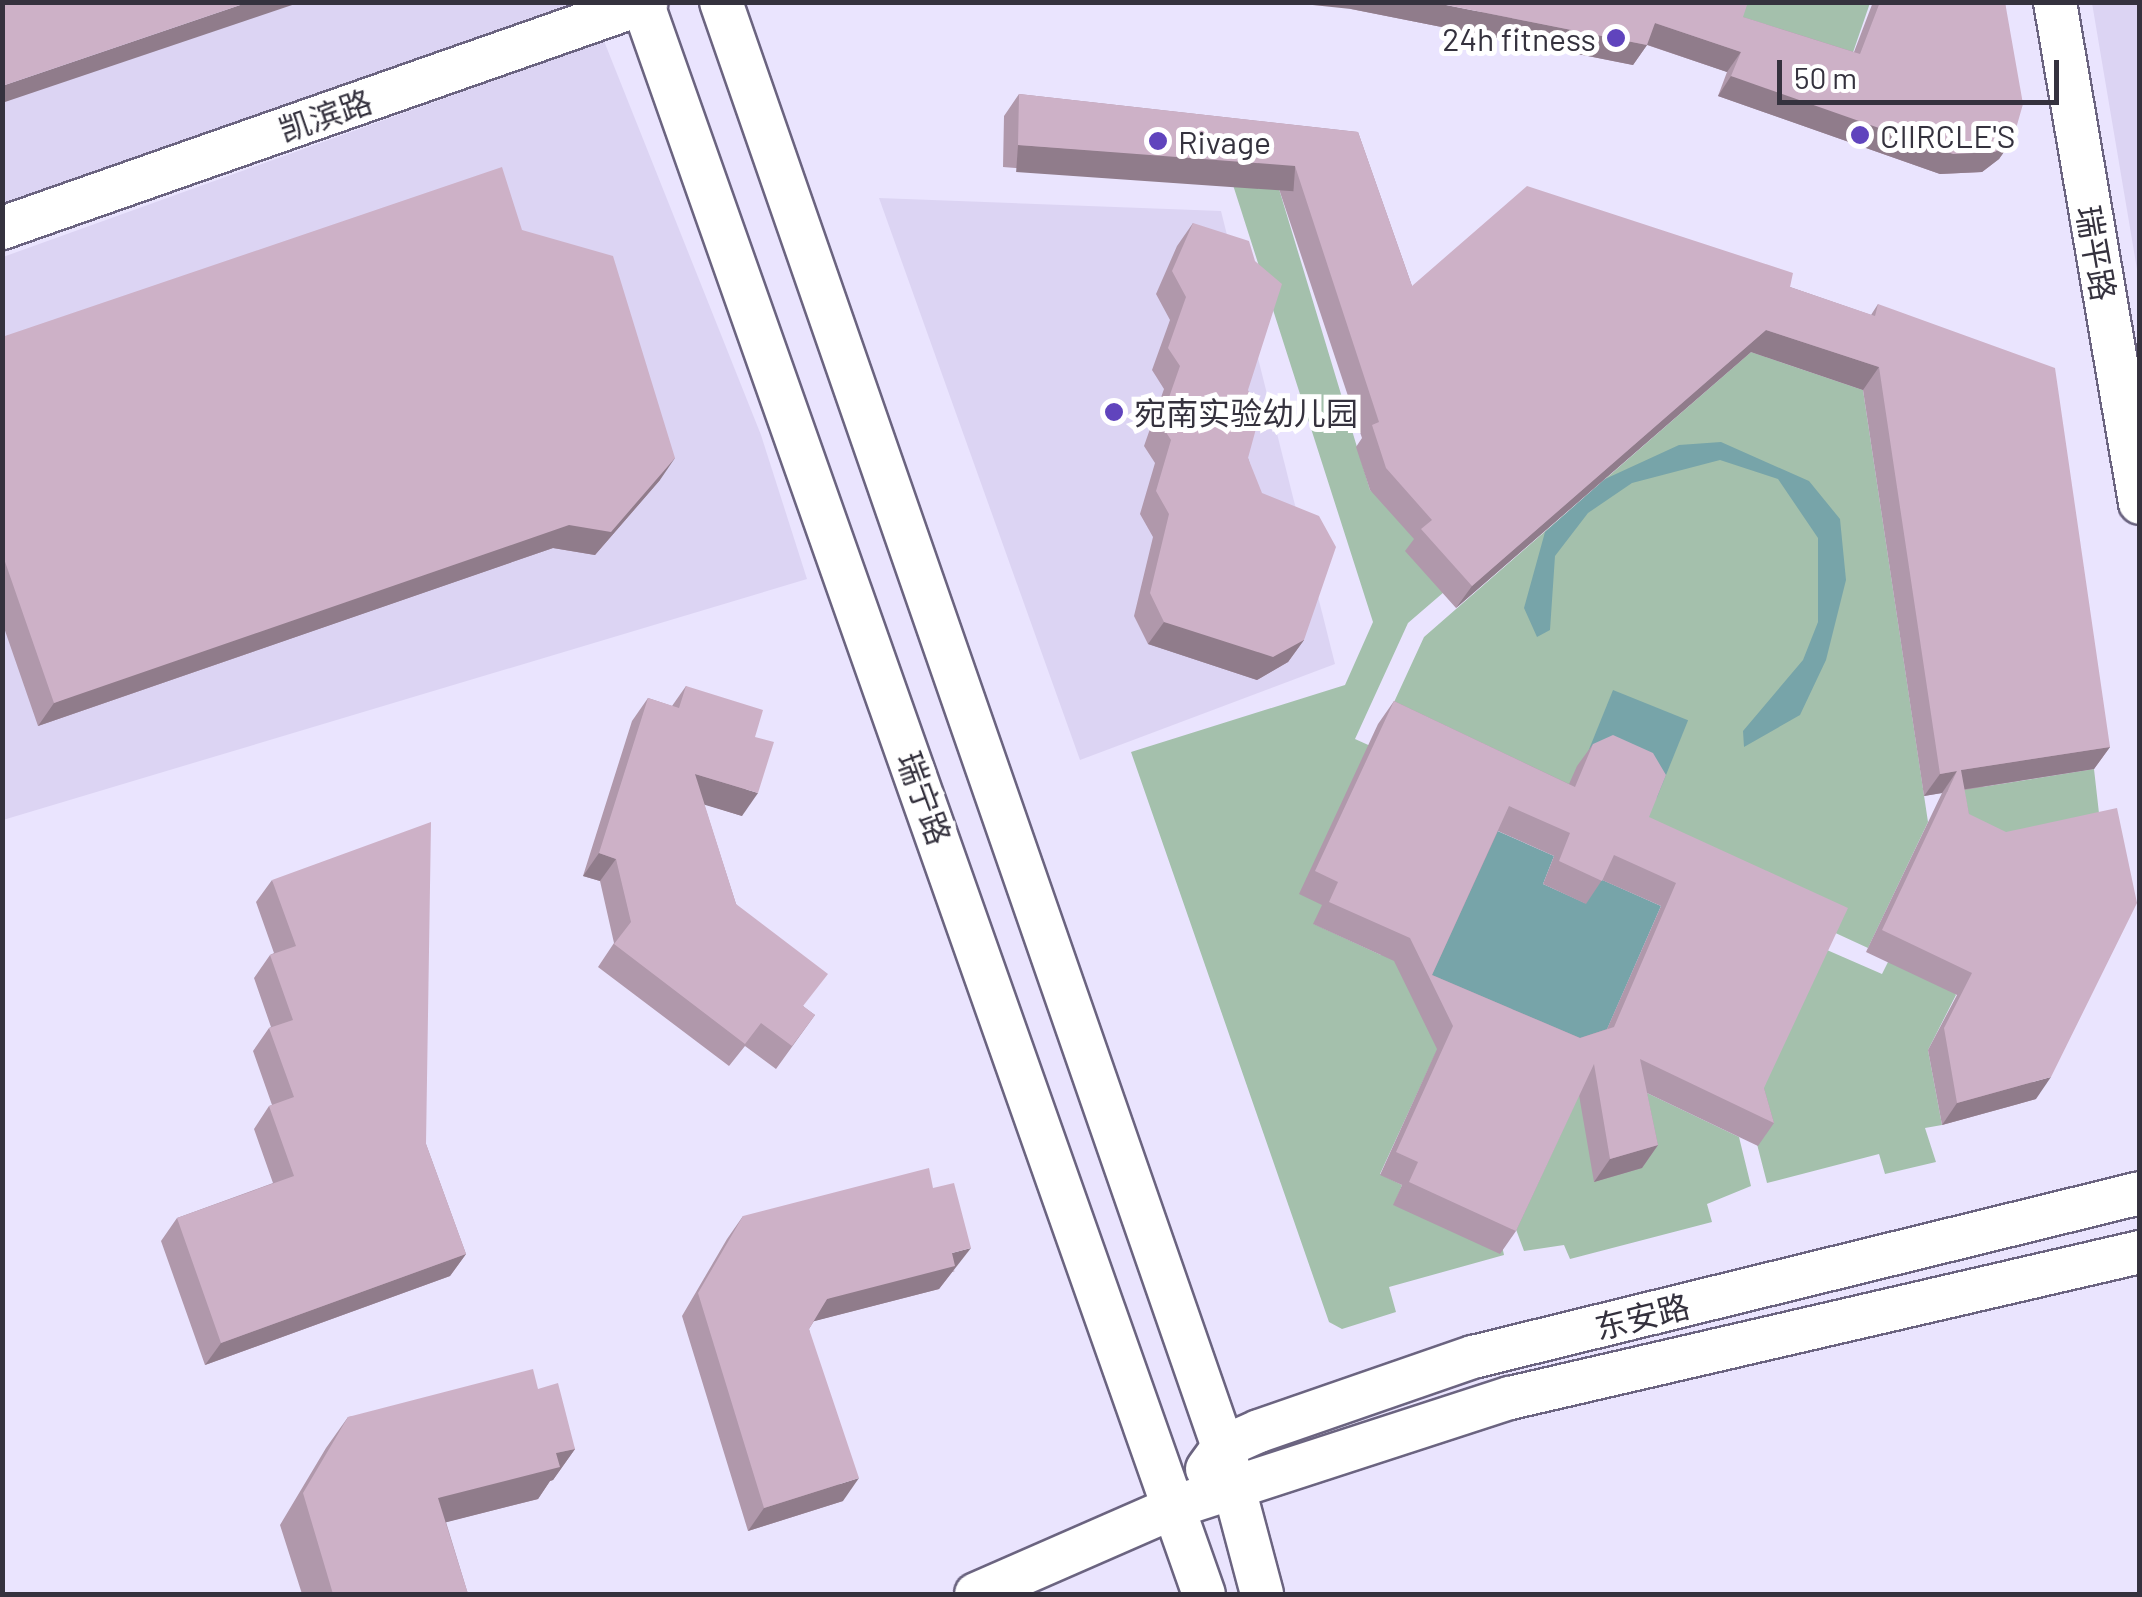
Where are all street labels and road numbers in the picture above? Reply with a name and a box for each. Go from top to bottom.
street label: 凯滨路 [273,81,377,149]
street label: 瑞平路 [2070,202,2124,304]
street label: 瑞宁路 [891,746,959,850]
street label: 东安路 [1591,1286,1693,1346]

